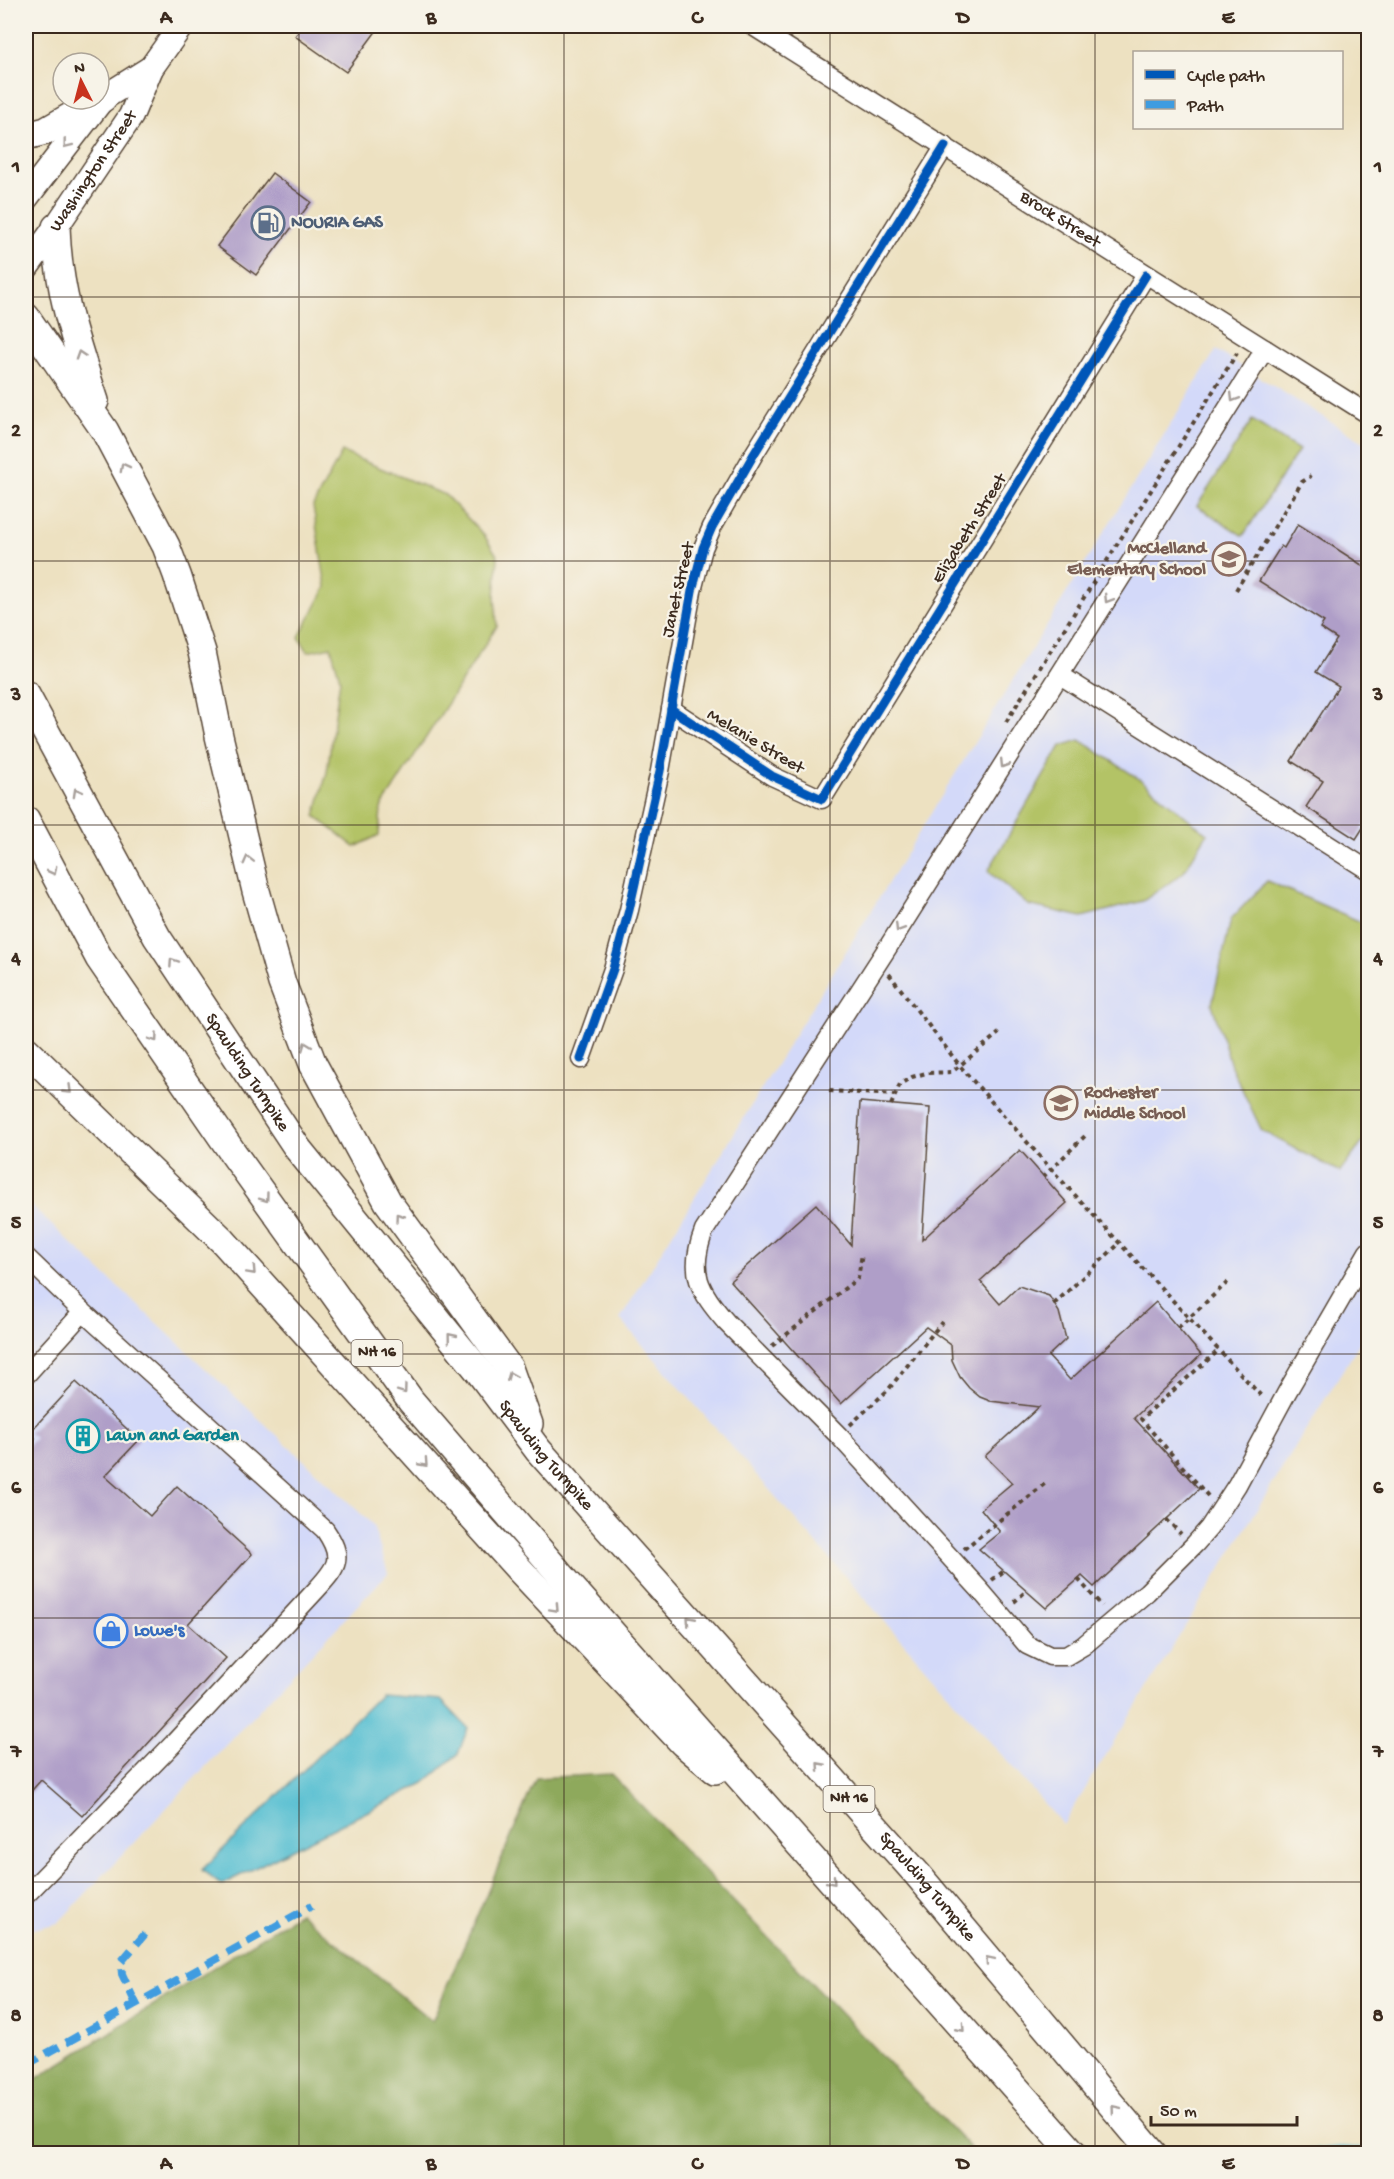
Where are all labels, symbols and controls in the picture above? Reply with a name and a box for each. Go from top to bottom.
text: A [159,8,174,31]
text: B [425,8,437,31]
text: C [691,8,705,31]
text: D [954,8,970,31]
text: E [1222,8,1236,31]
north arrow [51,51,111,111]
legend [1133,51,1343,129]
text: N [74,60,87,80]
text: Cycle path [1187,67,1265,88]
text: Path [1186,97,1224,118]
street label: Washington Street [45,107,143,236]
one-way arrow [64,138,75,149]
text: 1 [11,157,20,180]
text: 1 [1373,157,1382,180]
street label: Brock Street [1015,186,1106,254]
fuel station icon: NOURIA GAS [250,205,286,241]
place label: NOURIA GAS [291,213,384,234]
one-way arrow [75,350,87,361]
one-way arrow [1229,392,1241,402]
text: 2 [11,421,21,444]
text: 2 [1373,421,1383,444]
one-way arrow [120,463,131,473]
street label: Elizabeth Street [928,469,1013,588]
street label: Janet Street [658,539,701,640]
place label: McClelland Elementary School [1067,539,1208,581]
school or university icon: McClelland Elementary School [1211,541,1247,577]
one-way arrow [1103,593,1115,603]
text: 3 [10,685,21,708]
text: 3 [1372,685,1383,708]
street label: Melanie Street [703,705,809,780]
one-way arrow [999,758,1011,768]
one-way arrow [73,788,84,798]
one-way arrow [243,855,256,865]
one-way arrow [46,865,57,875]
one-way arrow [896,922,907,933]
text: 4 [10,949,21,972]
text: 4 [1372,949,1383,972]
one-way arrow [170,957,181,968]
street label: Spaulding Turnpike [200,1009,294,1136]
one-way arrow [147,1031,158,1042]
one-way arrow [301,1041,313,1052]
one-way arrow [61,1083,72,1094]
place label: Rochester Middle School [1083,1083,1186,1125]
school or university icon: Rochester Middle School [1043,1085,1079,1121]
one-way arrow [258,1191,269,1202]
one-way arrow [395,1212,406,1223]
text: 5 [11,1213,22,1236]
text: 5 [1373,1213,1384,1236]
one-way arrow [244,1264,255,1275]
one-way arrow [448,1333,459,1344]
road number: NH 16 [352,1340,403,1366]
one-way arrow [506,1371,518,1382]
one-way arrow [396,1384,407,1395]
street label: Spaulding Turnpike [494,1396,598,1516]
building icon: Lawn and Garden [65,1418,101,1454]
place label: Lawn and Garden [106,1426,239,1447]
one-way arrow [417,1456,428,1467]
text: 6 [11,1478,22,1501]
text: 6 [1373,1478,1384,1501]
one-way arrow [548,1601,559,1611]
shop icon: Lowe's [93,1613,129,1649]
one-way arrow [686,1616,697,1627]
place label: Lowe's [134,1621,186,1642]
text: 7 [10,1742,23,1765]
text: 7 [1372,1742,1385,1765]
one-way arrow [816,1762,827,1772]
road number: NH 16 [824,1786,874,1812]
street label: Spaulding Turnpike [874,1828,981,1946]
one-way arrow [825,1874,836,1885]
one-way arrow [986,1956,997,1967]
text: 8 [11,2006,22,2029]
text: 8 [1373,2006,1384,2029]
one-way arrow [954,2021,965,2031]
scale bar [1151,2089,1296,2127]
text: 50 m [1160,2102,1197,2123]
one-way arrow [1112,2105,1123,2116]
text: A [159,2154,174,2177]
text: B [425,2154,437,2177]
text: C [691,2154,705,2177]
text: D [954,2154,970,2177]
text: E [1222,2154,1236,2177]

